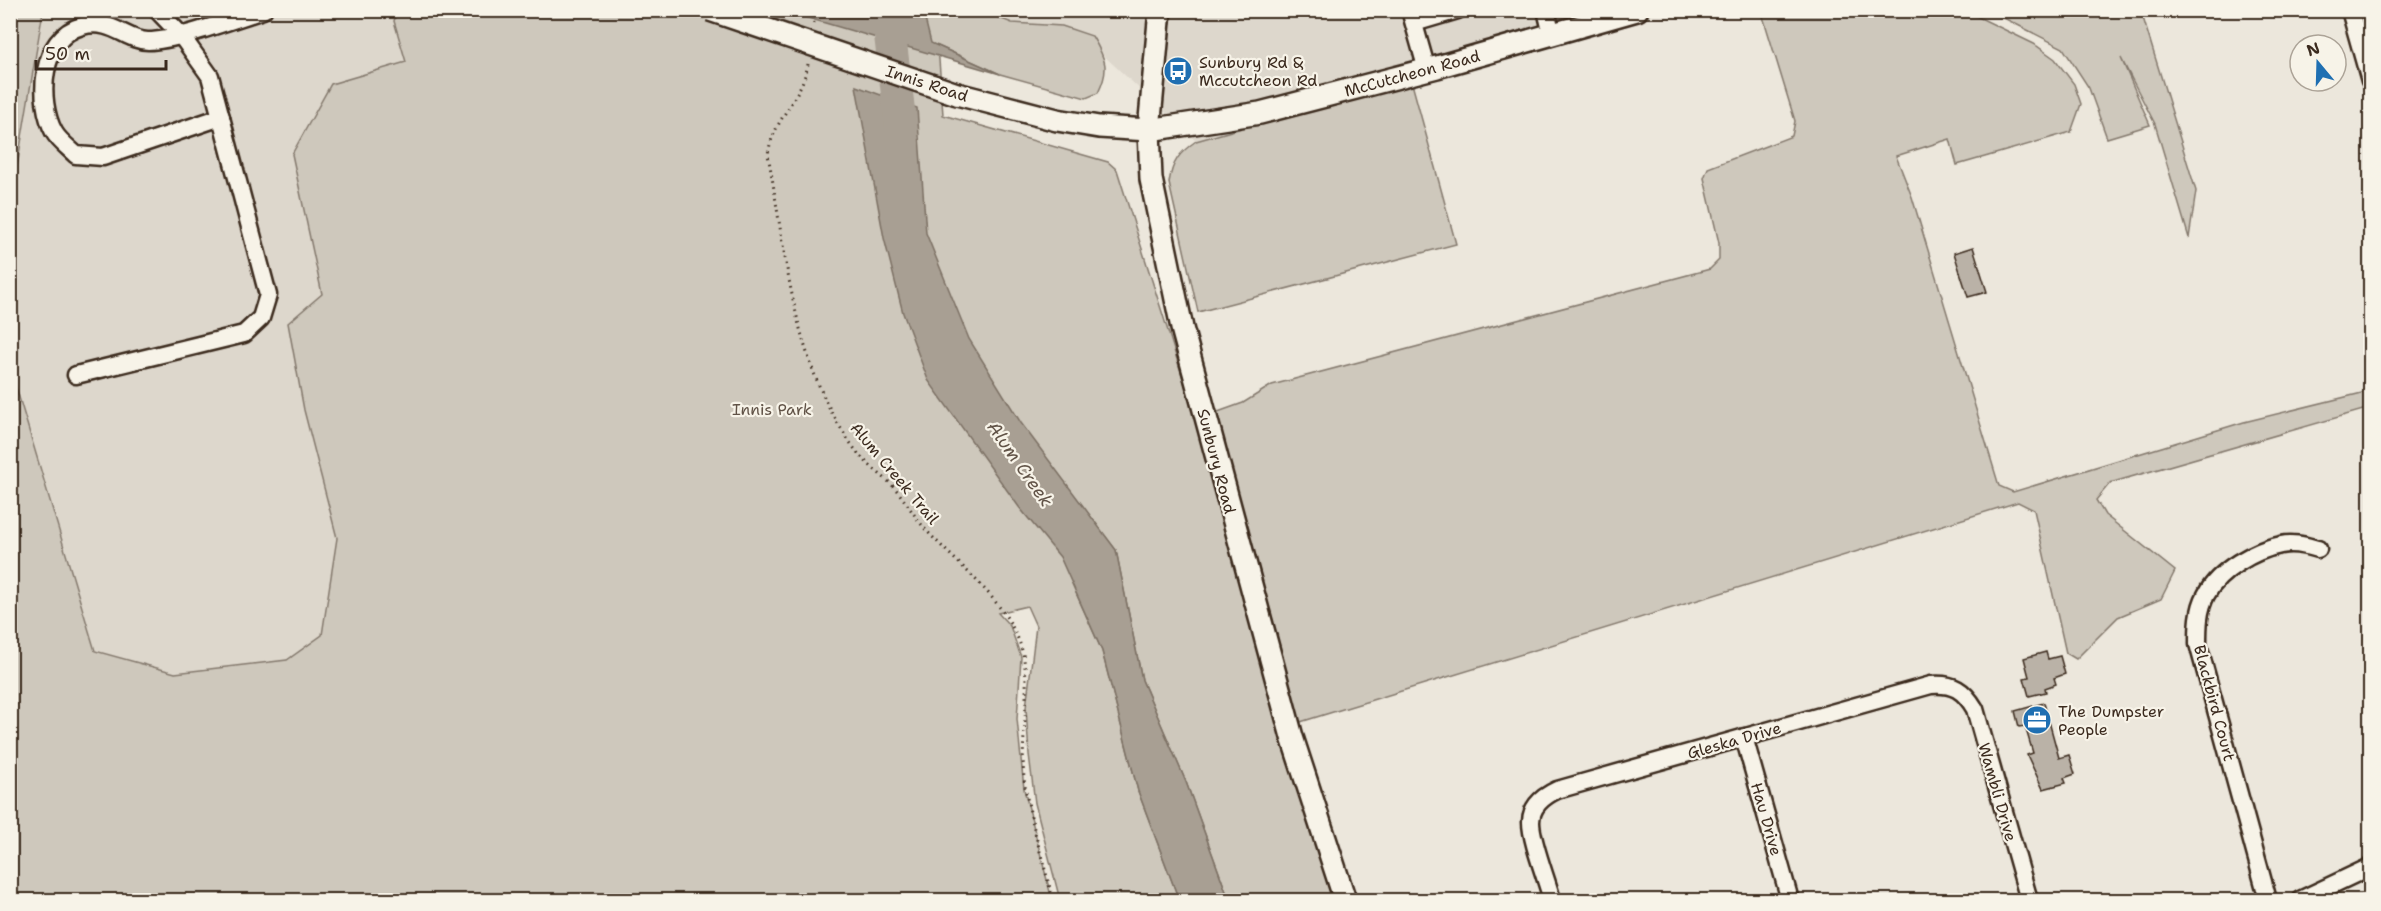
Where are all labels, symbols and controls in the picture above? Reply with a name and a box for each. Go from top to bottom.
scale bar [36,33,166,71]
north arrow [2288,33,2348,93]
text: N [2304,37,2323,61]
text: 50 m [45,42,90,66]
street label: McCutcheon Road [1342,45,1482,102]
place label: Sunbury Rd & Mccutcheon Rd [1199,52,1317,91]
bus stop icon: Sunbury Rd & Mccutcheon Rd [1162,55,1194,87]
street label: Innis Road [883,60,971,107]
park label: Innis Park [732,399,812,420]
street label: Sunbury Road [1192,406,1241,516]
water label: Alum Creek [982,416,1059,512]
street label: Alum Creek Trail [846,418,944,529]
street label: Blackbird Court [2189,643,2240,764]
place label: The Dumpster People [2058,701,2164,740]
office icon: The Dumpster People [2021,704,2053,736]
street label: Gleska Drive [1685,717,1783,764]
street label: Wambli Drive [1973,740,2022,844]
street label: Hau Drive [1746,780,1787,858]

